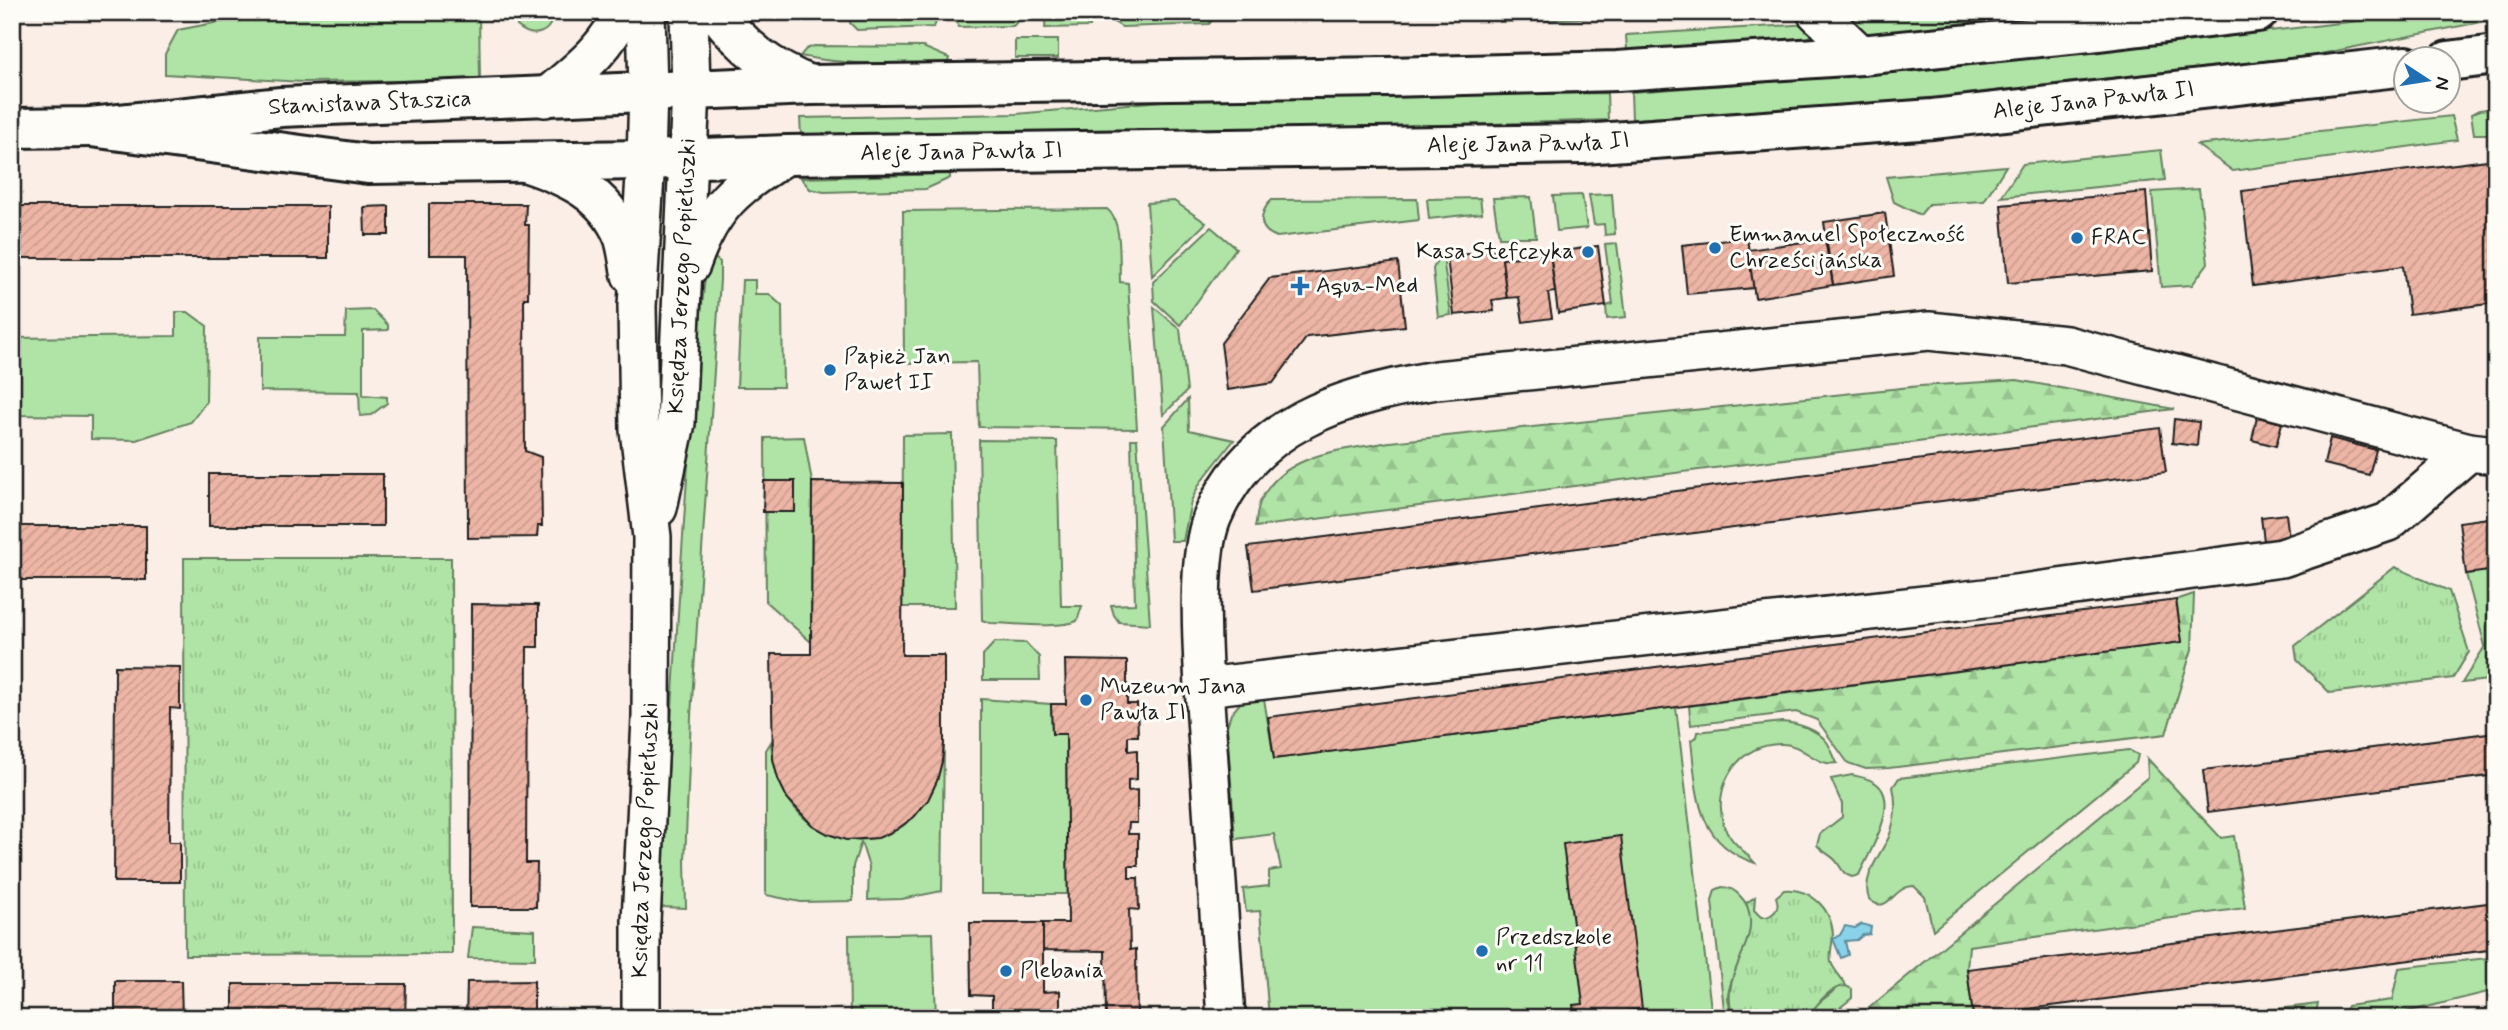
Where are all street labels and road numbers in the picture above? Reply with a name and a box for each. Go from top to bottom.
street label: Aleje Jana Pawła II [1991,75,2196,127]
street label: Stanisława Staszica [267,84,472,123]
street label: Aleje Jana Pawła II [1427,126,1631,161]
street label: Aleje Jana Pawła II [860,136,1063,169]
street label: Księdza Jerzego Popiełuszki [661,138,704,415]
street label: Księdza Jerzego Popiełuszki [626,702,666,978]

